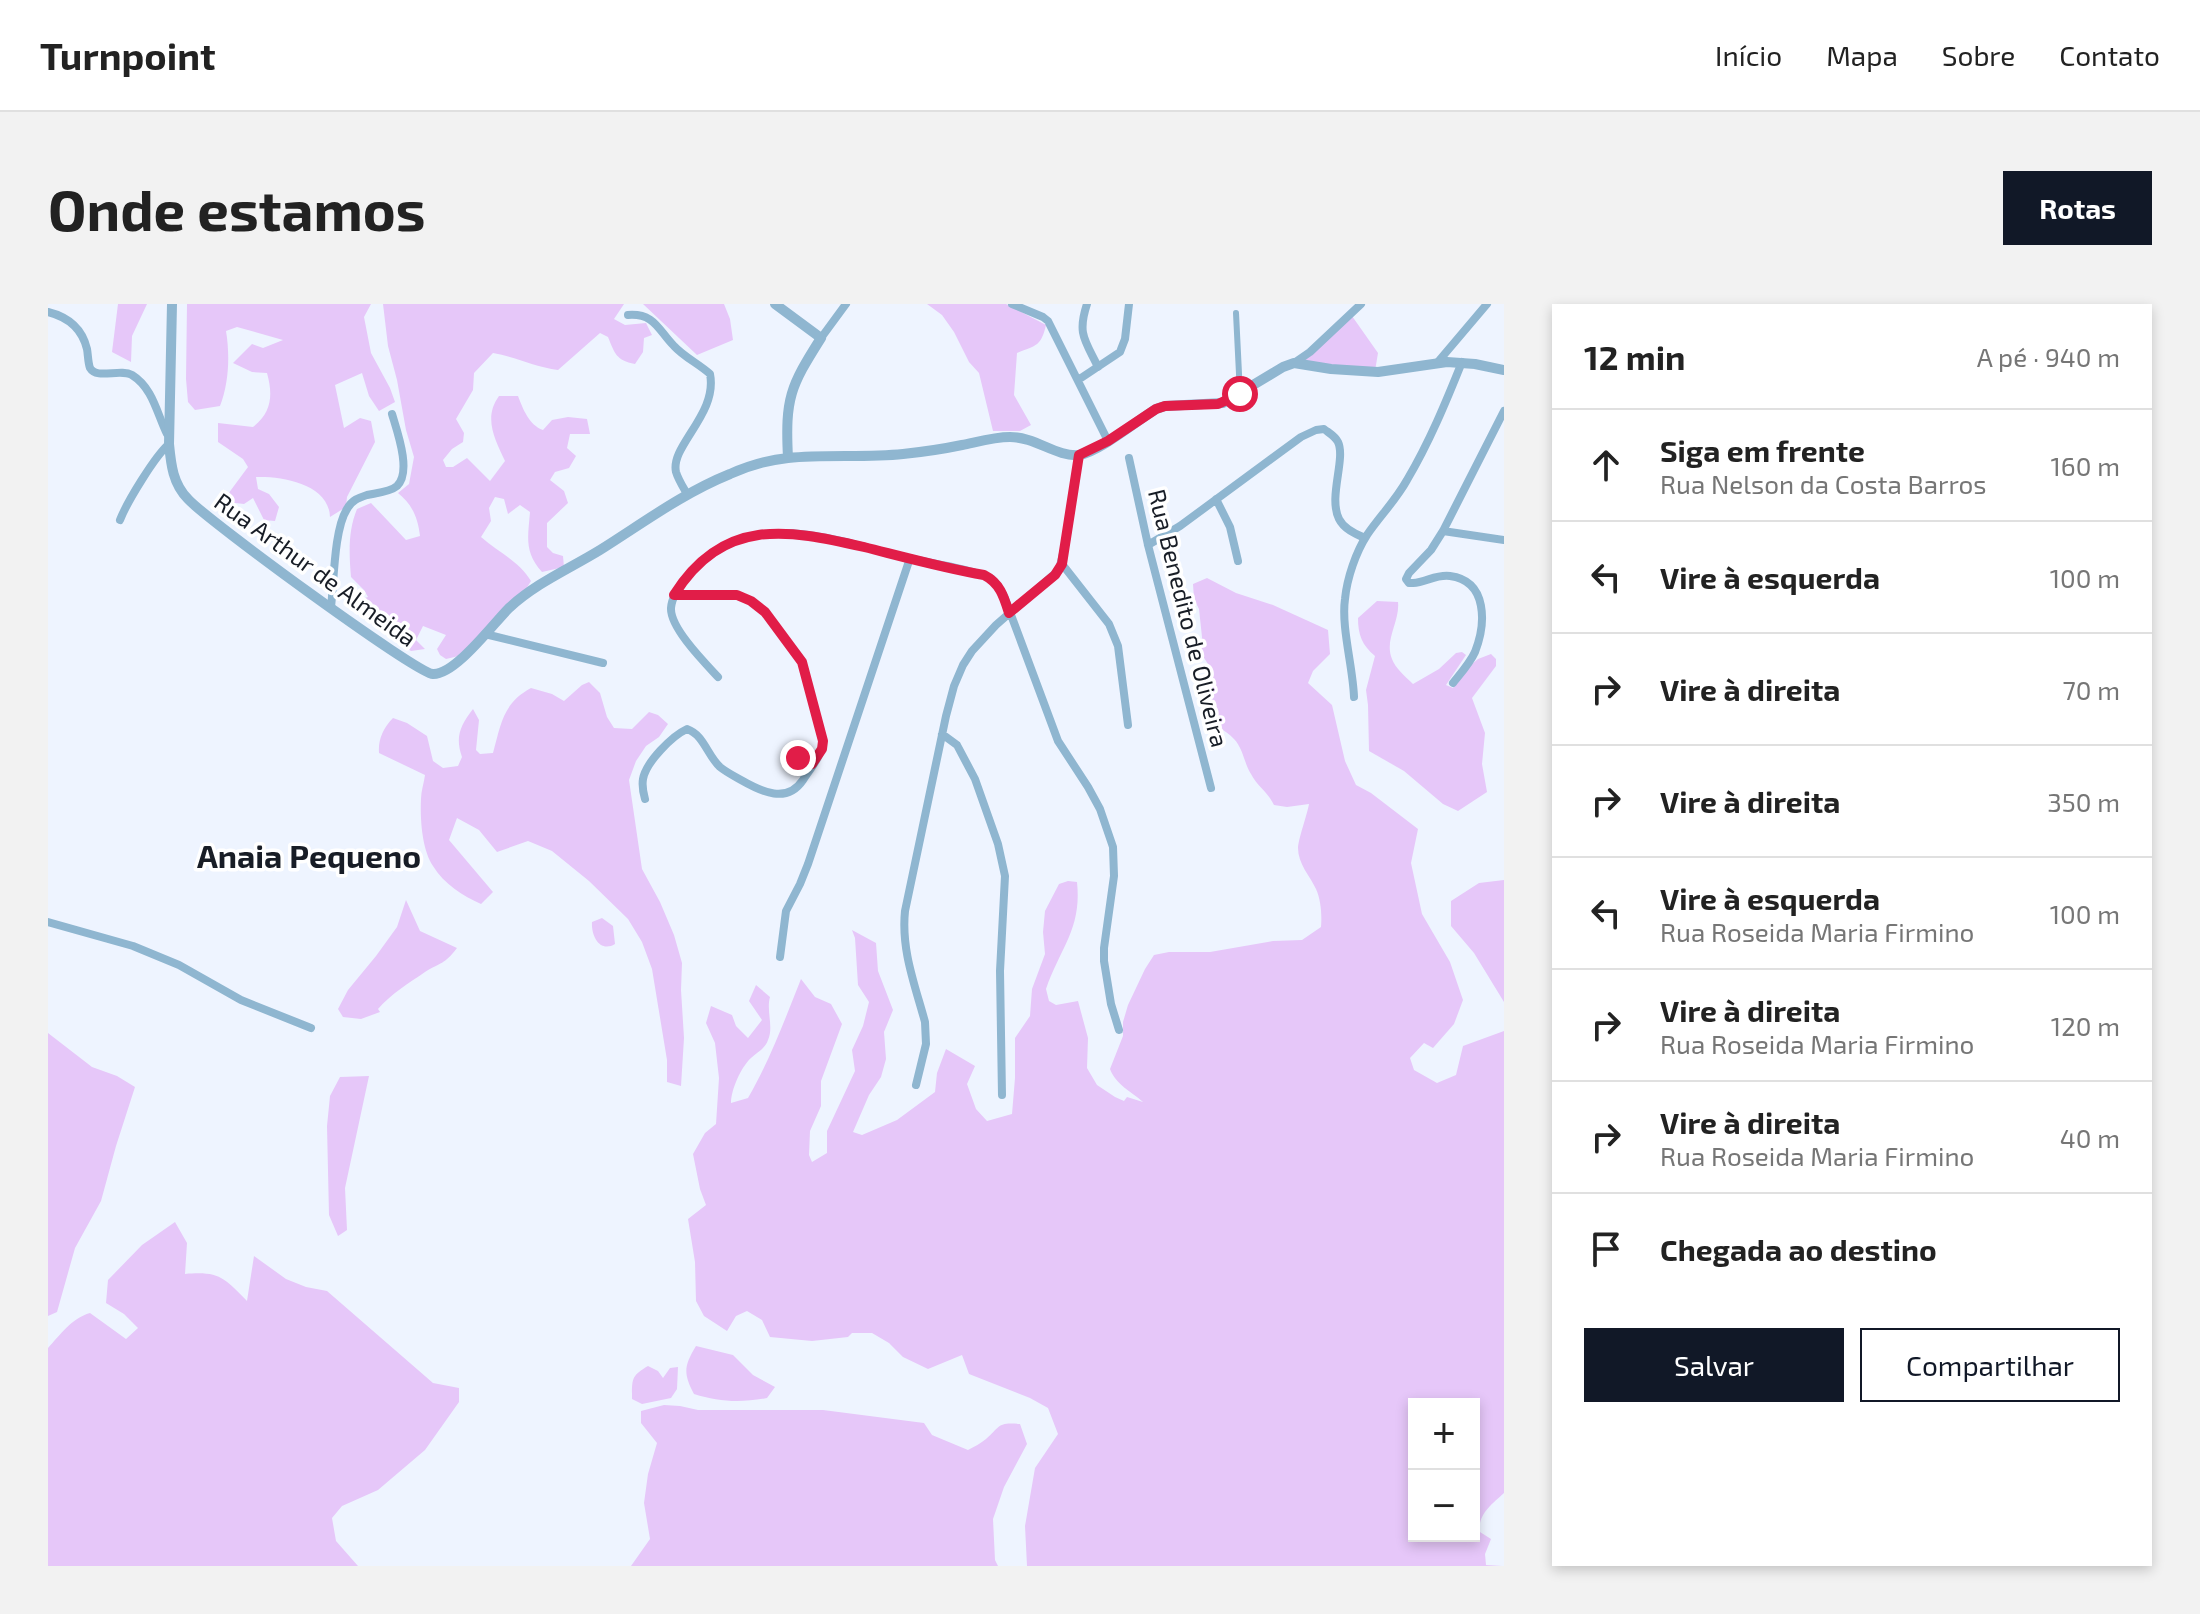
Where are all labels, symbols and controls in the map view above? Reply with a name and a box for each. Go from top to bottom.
text: Turnpoint [40,32,216,78]
text: Início [1715,38,1782,72]
text: Mapa [1826,38,1898,72]
text: Sobre [1942,38,2015,72]
text: Contato [2059,38,2160,72]
button: Rotas [2003,171,2152,245]
text: Onde estamos [48,175,426,242]
text: 12 min [1584,336,1686,377]
text: A pé · 940 m [1977,341,2120,372]
route start [1222,376,1258,412]
text: Siga em frente [1660,432,1865,468]
icon: ahead [1584,443,1628,487]
text: 160 m [2051,450,2120,481]
text: Rua Nelson da Costa Barros [1660,468,1986,499]
street label: Rua Arthur de Almeida [209,486,423,652]
street label: Rua Benedito de Oliveira [1143,486,1235,750]
icon: left [1584,555,1628,599]
text: Vire à esquerda [1660,559,1880,595]
text: 100 m [2050,562,2120,593]
icon: right [1584,667,1628,711]
text: Vire à direita [1660,671,1840,707]
text: 70 m [2062,674,2120,705]
route end [780,740,816,776]
icon: right [1584,779,1628,823]
text: Vire à direita [1660,783,1840,819]
text: 350 m [2047,786,2120,817]
district label: Anaia Pequeno [197,836,421,874]
text: Vire à esquerda [1660,880,1880,916]
icon: left [1584,891,1628,935]
text: 100 m [2050,898,2120,929]
text: Rua Roseida Maria Firmino [1660,916,1974,947]
text: Vire à direita [1660,992,1840,1028]
icon: right [1584,1003,1628,1047]
text: 120 m [2051,1010,2120,1041]
text: Rua Roseida Maria Firmino [1660,1028,1974,1059]
text: Vire à direita [1660,1104,1840,1140]
icon: right [1584,1115,1628,1159]
text: 40 m [2060,1122,2120,1153]
text: Rua Roseida Maria Firmino [1660,1140,1974,1171]
icon: arrive [1584,1227,1628,1271]
text: Chegada ao destino [1660,1231,1937,1267]
button: Salvar [1584,1328,1844,1402]
button: Compartilhar [1860,1328,2120,1402]
map controls [1408,1398,1480,1542]
button: + [1408,1398,1480,1470]
button: − [1408,1470,1480,1542]

